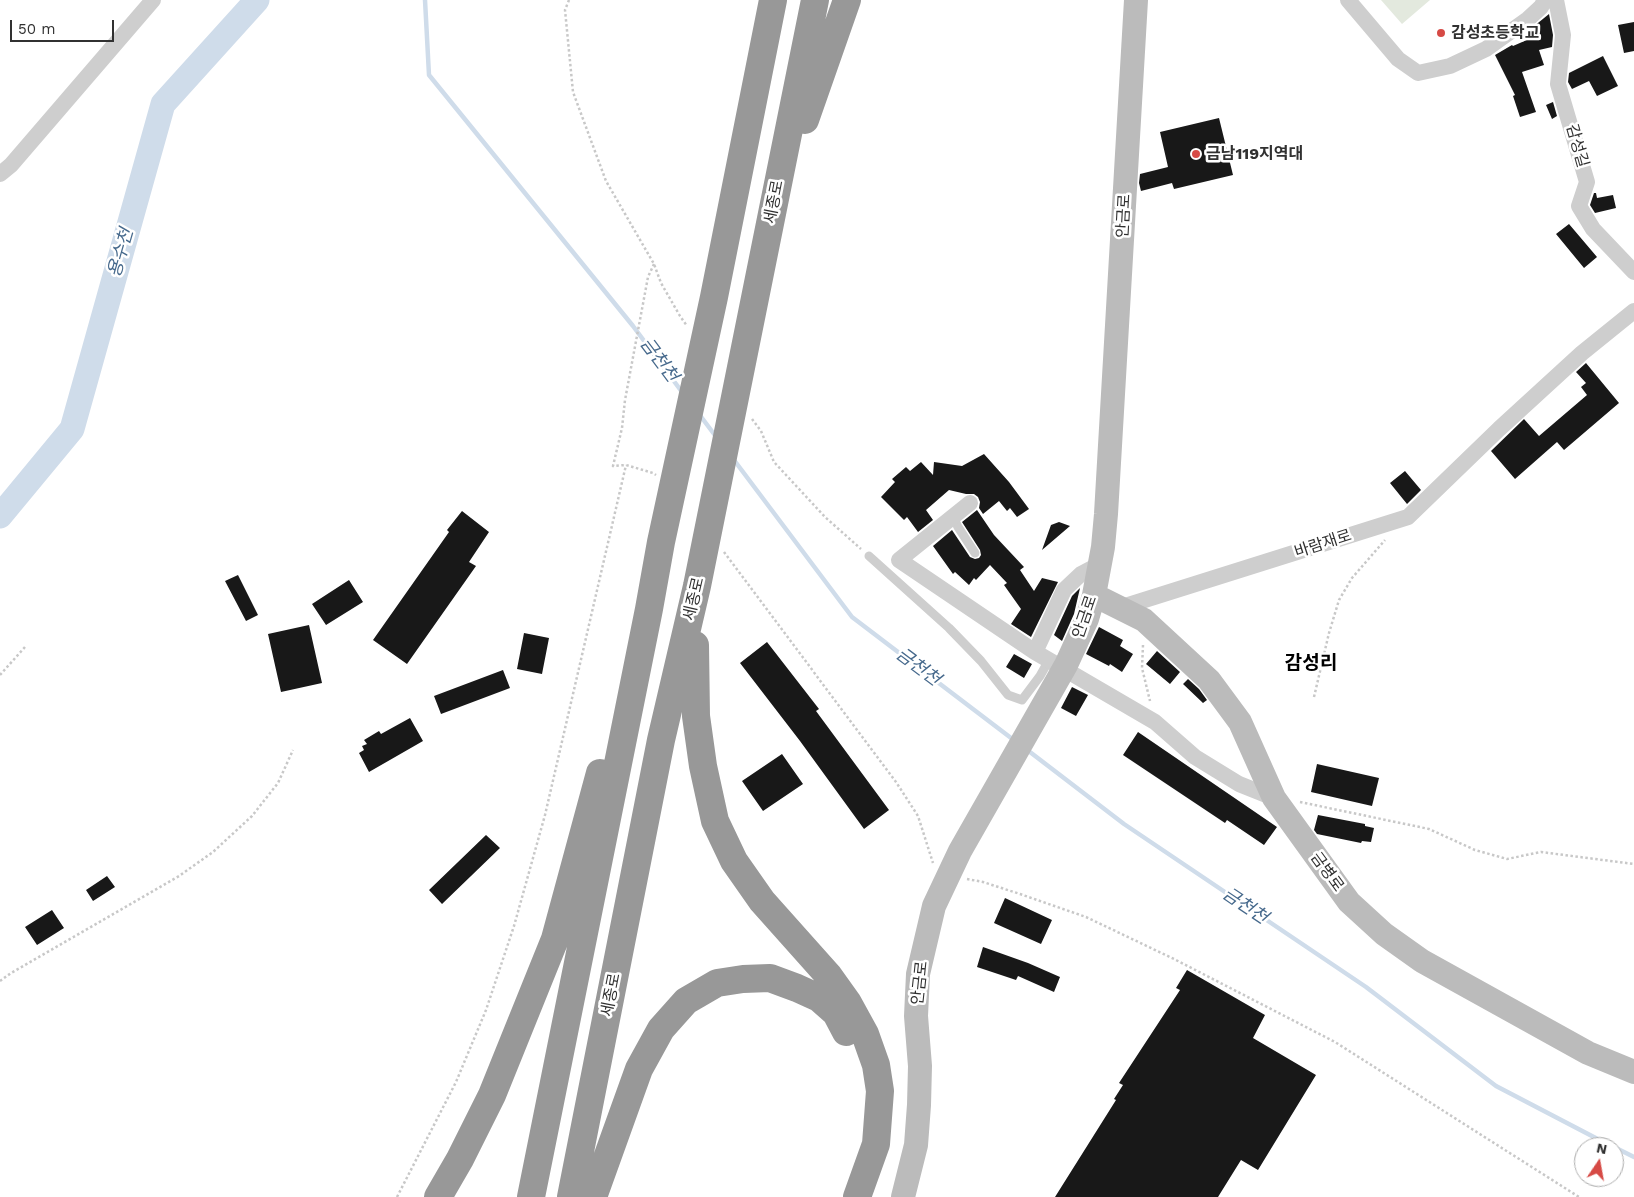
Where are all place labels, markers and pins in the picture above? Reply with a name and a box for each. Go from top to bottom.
place label: 감성초등학교 [1451,23,1539,43]
marker: 감성초등학교 [1435,27,1447,39]
place label: 금남119지역대 [1206,144,1303,164]
marker: 금남119지역대 [1190,148,1202,160]

